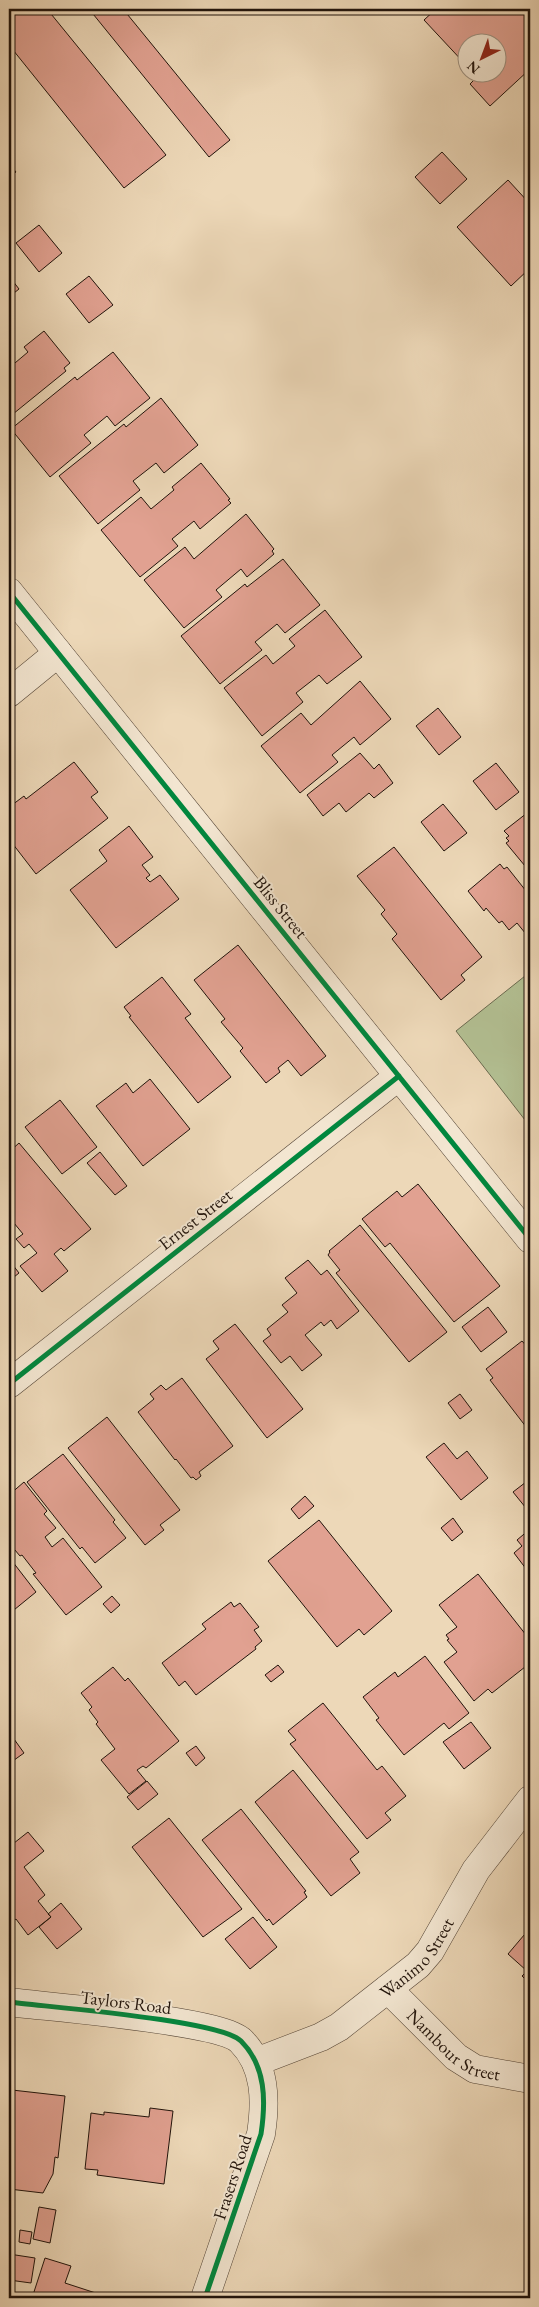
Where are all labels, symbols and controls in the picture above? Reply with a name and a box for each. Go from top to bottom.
north arrow [456,32,506,82]
text: N [463,57,484,78]
street label: Bliss Street [249,871,313,943]
street label: Ernest Street [154,1183,237,1255]
street label: Wanimo Street [374,1913,458,2003]
street label: Taylors Road [79,1985,174,2019]
street label: Nambour Street [402,2003,503,2085]
street label: Frasers Road [207,2131,257,2223]

